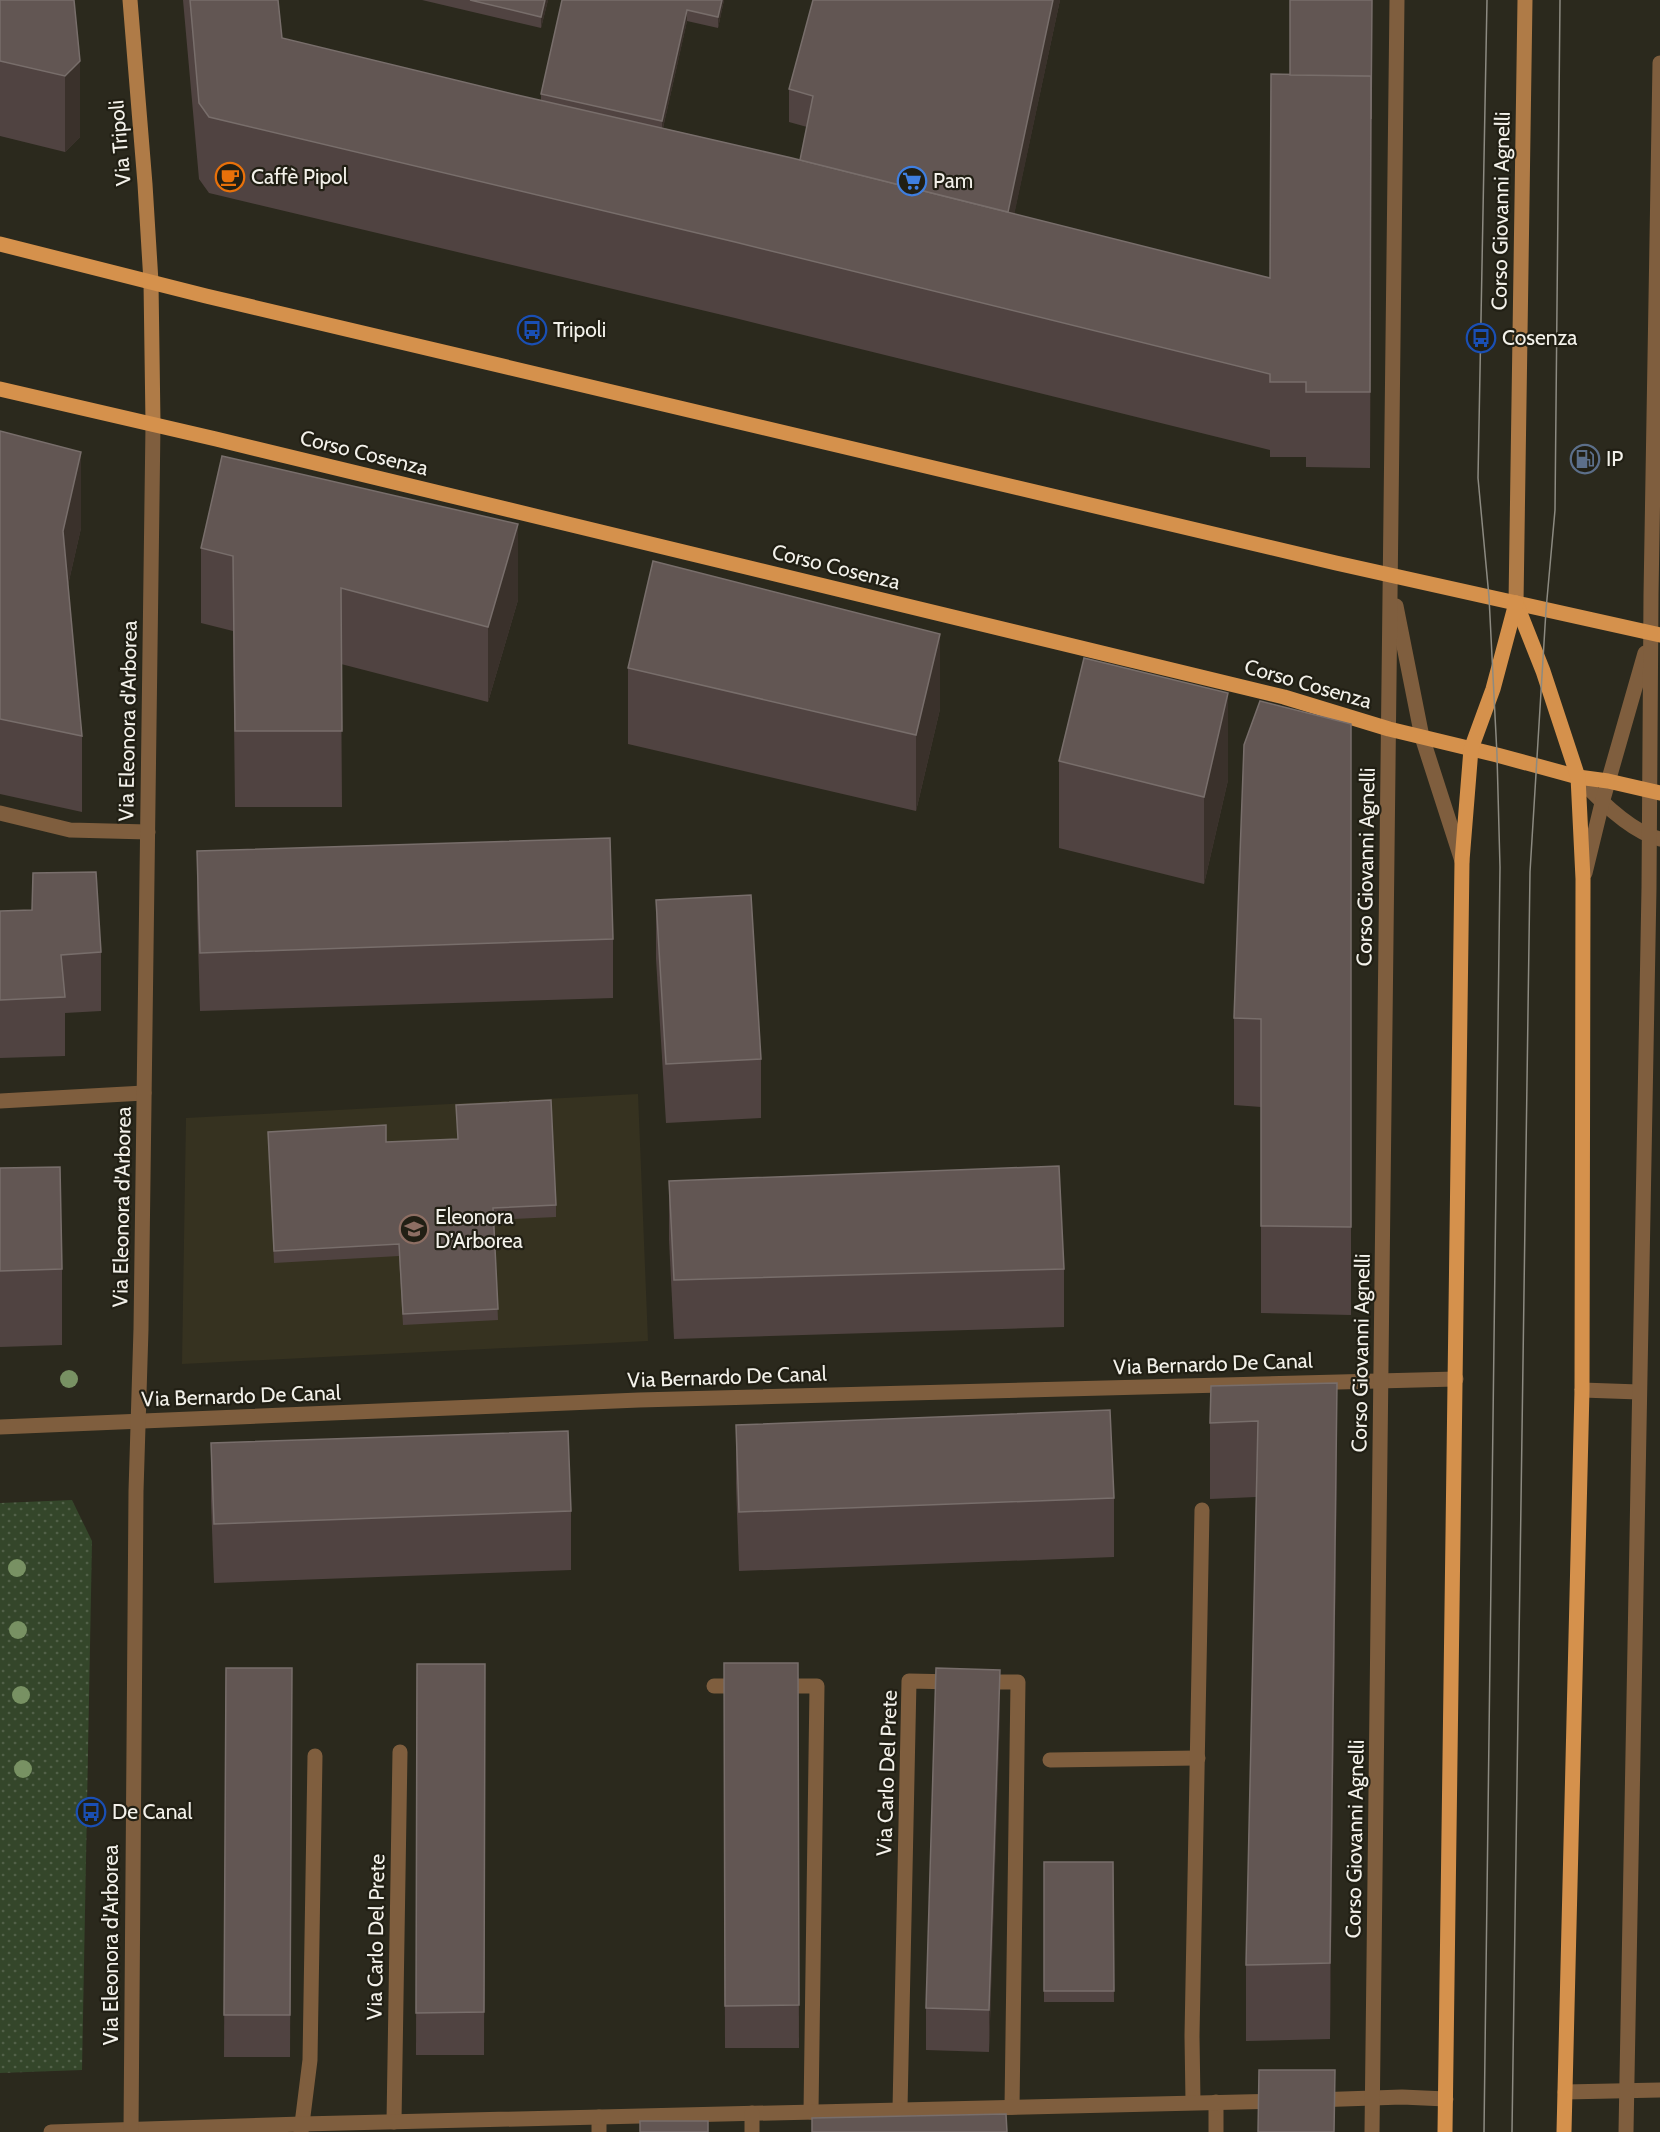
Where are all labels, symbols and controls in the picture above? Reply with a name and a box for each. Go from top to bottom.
street label: Via Tripoli [103,99,136,187]
street label: Corso Giovanni Agnelli [1486,111,1515,311]
cafe icon: Caffè Pipol [214,161,246,193]
place label: Caffè Pipol [251,164,348,189]
supermarket icon: Pam [896,165,928,197]
place label: Pam [933,168,973,193]
bus stop icon: Tripoli [516,314,548,346]
place label: Tripoli [553,317,606,342]
bus stop icon: Cosenza [1465,322,1497,354]
place label: Cosenza [1502,325,1577,350]
street label: Corso Cosenza [297,425,431,481]
fuel station icon: IP [1569,443,1601,475]
place label: IP [1606,446,1623,471]
street label: Corso Cosenza [769,539,903,595]
street label: Via Eleonora d'Arborea [113,620,142,822]
street label: Corso Cosenza [1242,653,1375,714]
street label: Corso Giovanni Agnelli [1351,767,1380,967]
street label: Via Eleonora d'Arborea [107,1106,136,1308]
place label: Eleonora D’Arborea [435,1204,523,1253]
school or university icon: Eleonora D’Arborea [398,1213,430,1245]
street label: Corso Giovanni Agnelli [1346,1253,1375,1453]
street label: Via Bernardo De Canal [1113,1348,1313,1379]
street label: Via Bernardo De Canal [627,1361,827,1392]
street label: Via Bernardo De Canal [141,1380,341,1411]
street label: Via Carlo Del Prete [871,1689,902,1856]
street label: Corso Giovanni Agnelli [1340,1739,1369,1939]
bus stop icon: De Canal [75,1796,107,1828]
place label: De Canal [112,1799,192,1824]
street label: Via Eleonora d'Arborea [98,1845,123,2045]
street label: Via Carlo Del Prete [362,1854,389,2020]

